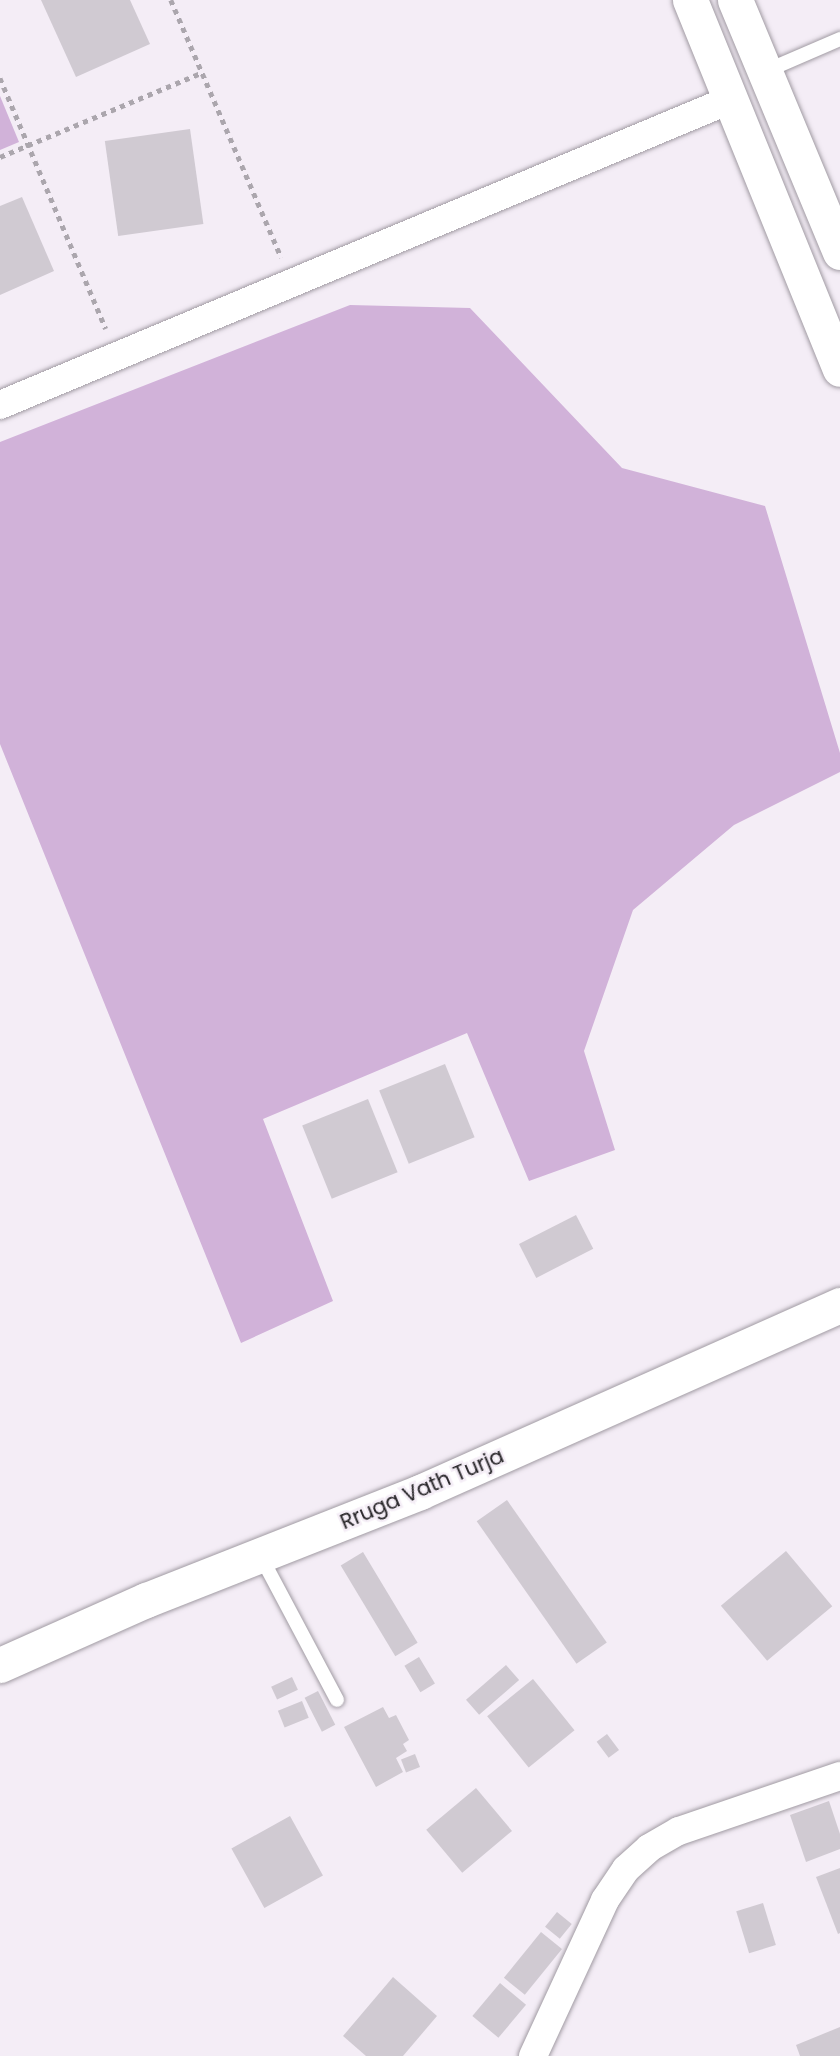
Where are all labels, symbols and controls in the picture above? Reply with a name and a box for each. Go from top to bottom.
street label: Rruga Vath Turja [336,1443,508,1535]

